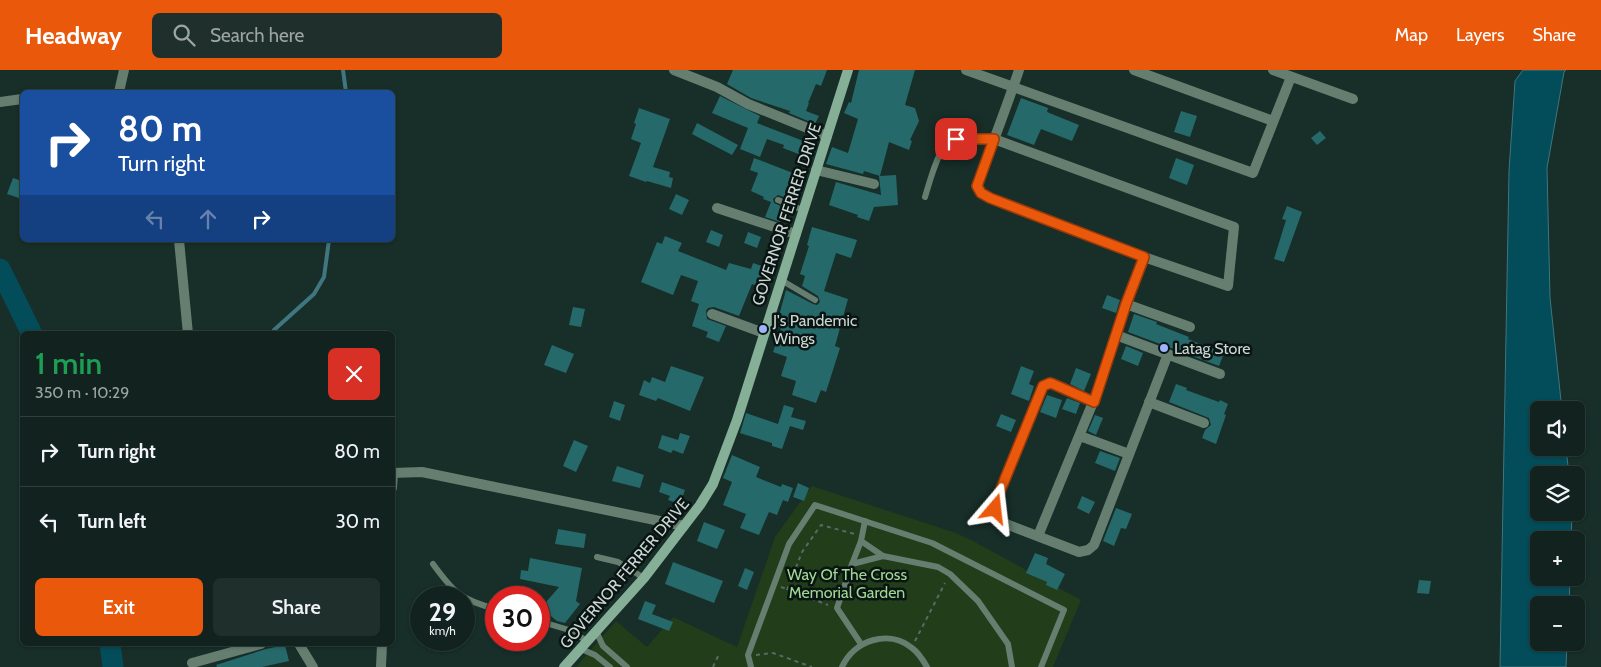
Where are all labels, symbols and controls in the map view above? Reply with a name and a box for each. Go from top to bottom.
search box [152,13,502,58]
text: Headway [25,21,122,50]
icon: search [170,21,198,49]
text: Search here [210,24,304,47]
text: Map [1395,24,1428,46]
text: Layers [1456,24,1505,46]
text: Share [1533,24,1576,46]
text: 80 m [118,107,202,150]
icon: right [35,110,100,175]
pin [935,118,977,160]
street label: GOVERNOR FERRER DRIVE [748,120,825,308]
icon: arrive [942,125,970,153]
text: Turn right [118,150,205,177]
icon: left [141,205,169,233]
icon: ahead [194,205,222,233]
icon: right [247,205,275,233]
place label: J's Pandemic Wings [772,311,857,348]
marker: J's Pandemic Wings [757,323,769,335]
place label: Latag Store [1174,339,1250,358]
marker: Latag Store [1158,342,1170,354]
text: 1 min [35,345,102,382]
button: close [328,348,380,400]
text: 350 m · 10:29 [35,383,129,402]
map controls [1530,401,1585,651]
button: sound [1530,401,1585,456]
icon: right [35,438,63,466]
text: Turn right [78,440,156,463]
text: 80 m [334,440,380,463]
button: layers [1530,466,1585,521]
position arrow [968,482,1020,534]
street label: GOVERNOR FERRER DRIVE [556,494,693,652]
icon: left [35,508,63,536]
text: Turn left [78,510,146,533]
text: 30 m [336,510,380,533]
button: + [1530,531,1585,586]
park label: Way Of The Cross Memorial Garden [787,565,907,602]
button: Exit [35,578,203,636]
button: Share [213,578,380,636]
speed limit sign: 30 [485,586,550,651]
button: − [1530,596,1585,651]
text: 29 [429,597,456,627]
text: km/h [429,623,456,638]

